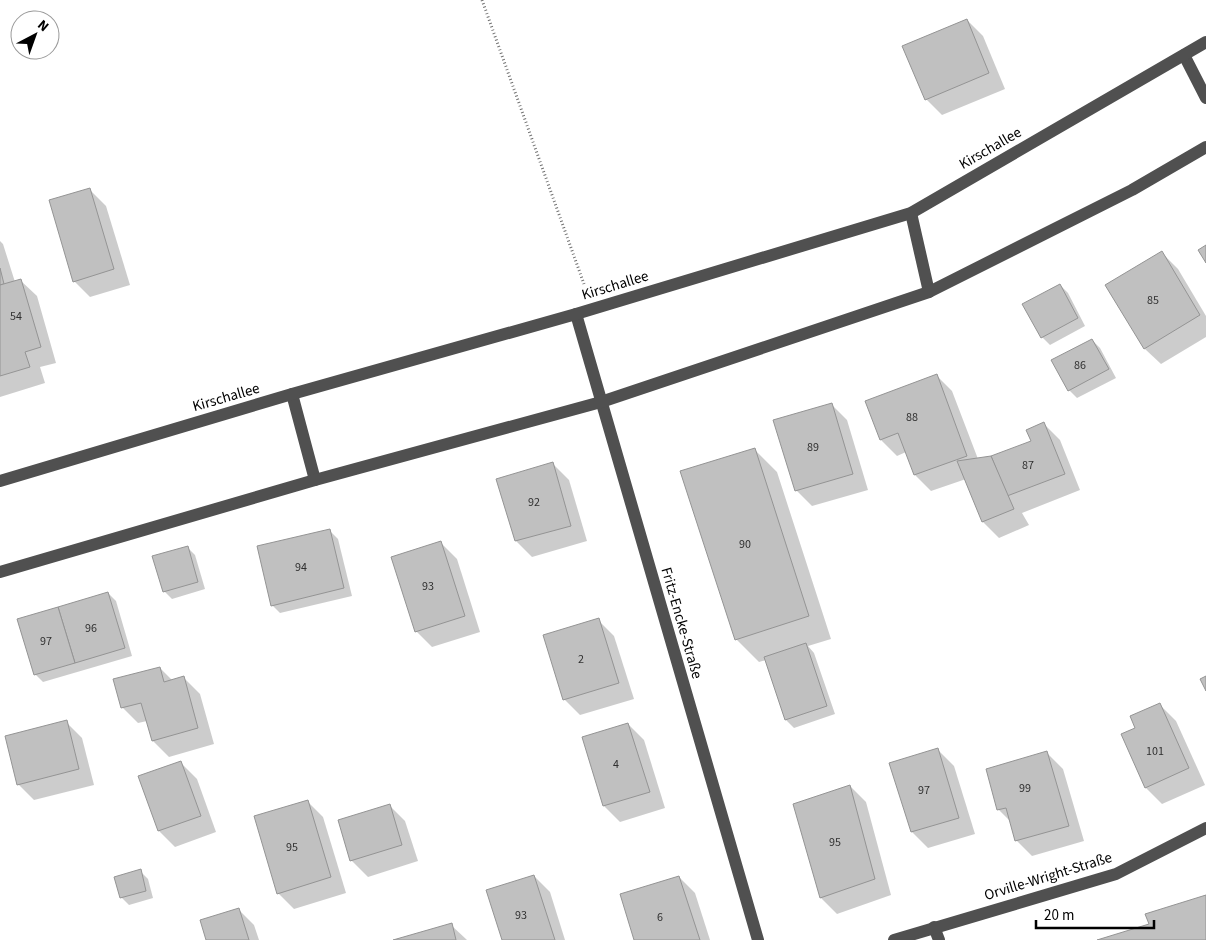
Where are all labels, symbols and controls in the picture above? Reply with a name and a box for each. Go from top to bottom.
north arrow [10,10,60,60]
text: N [33,15,53,37]
street label: Kirschallee [955,122,1025,175]
street label: Kirschallee [579,265,651,306]
house number: 85 [1147,292,1159,309]
house number: 54 [10,308,22,325]
house number: 86 [1074,357,1086,374]
street label: Kirschallee [190,378,262,417]
house number: 88 [906,409,918,426]
house number: 89 [807,439,819,456]
house number: 87 [1022,457,1034,474]
house number: 92 [528,494,540,511]
house number: 90 [739,536,751,553]
house number: 94 [295,559,307,576]
street label: Fritz-Encke-Straße [656,565,707,681]
house number: 93 [422,578,434,595]
house number: 96 [85,620,97,637]
house number: 97 [40,633,52,650]
house number: 2 [578,651,584,668]
house number: 101 [1146,743,1164,760]
house number: 4 [613,756,619,773]
house number: 99 [1019,780,1031,797]
house number: 97 [918,782,930,799]
house number: 95 [829,834,841,851]
house number: 95 [286,839,298,856]
street label: Orville-Wright-Straße [982,847,1115,906]
scale bar [1036,898,1154,930]
text: 20 m [1044,905,1074,926]
house number: 93 [515,907,527,924]
house number: 6 [657,909,663,926]

